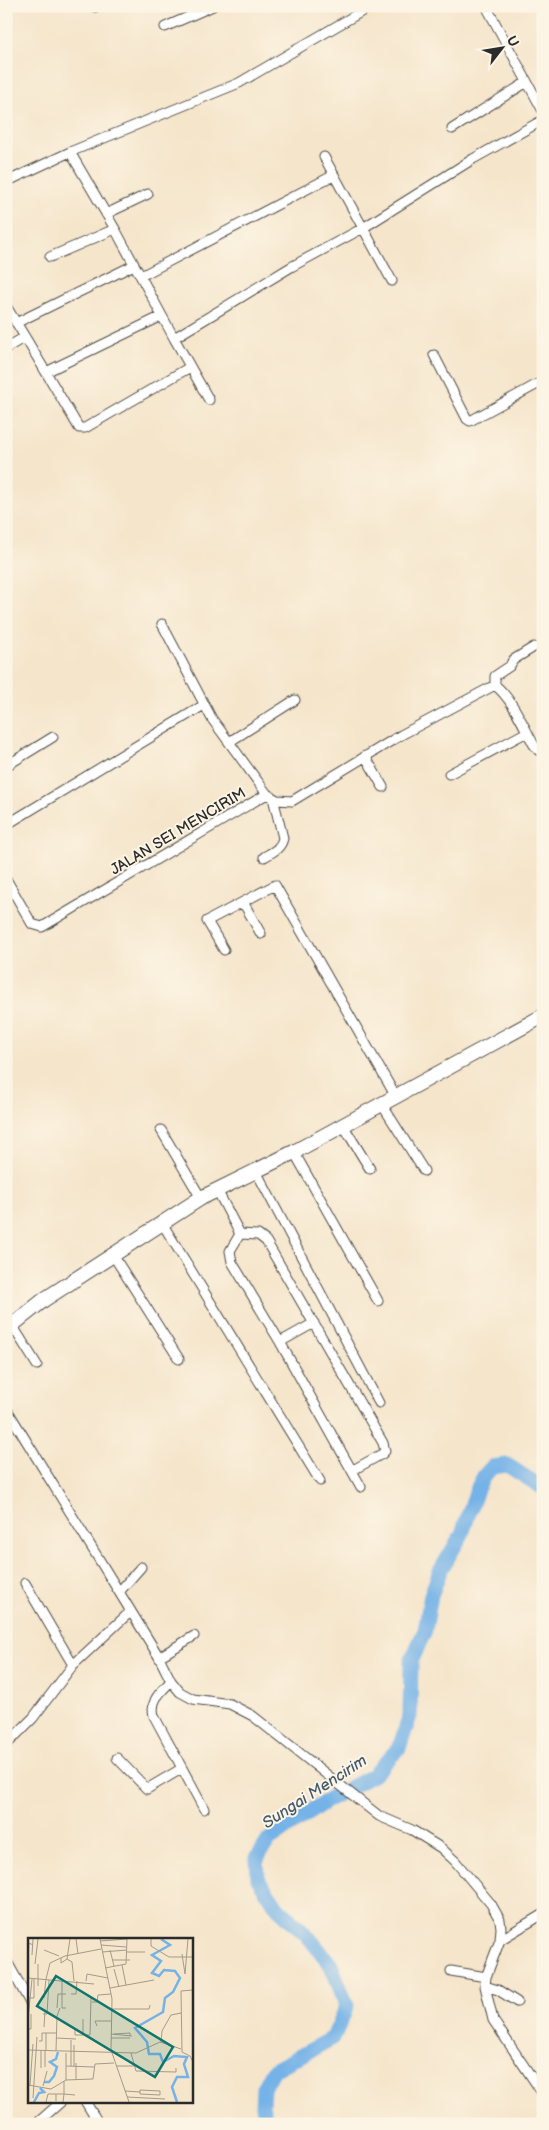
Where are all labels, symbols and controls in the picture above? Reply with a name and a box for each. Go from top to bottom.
north arrow [476,22,526,72]
text: U [503,33,523,50]
street label: JALAN SEI MENCIRIM [107,783,249,879]
water label: Sungai Mencirim [259,1751,371,1833]
inset map [28,1938,192,2102]

